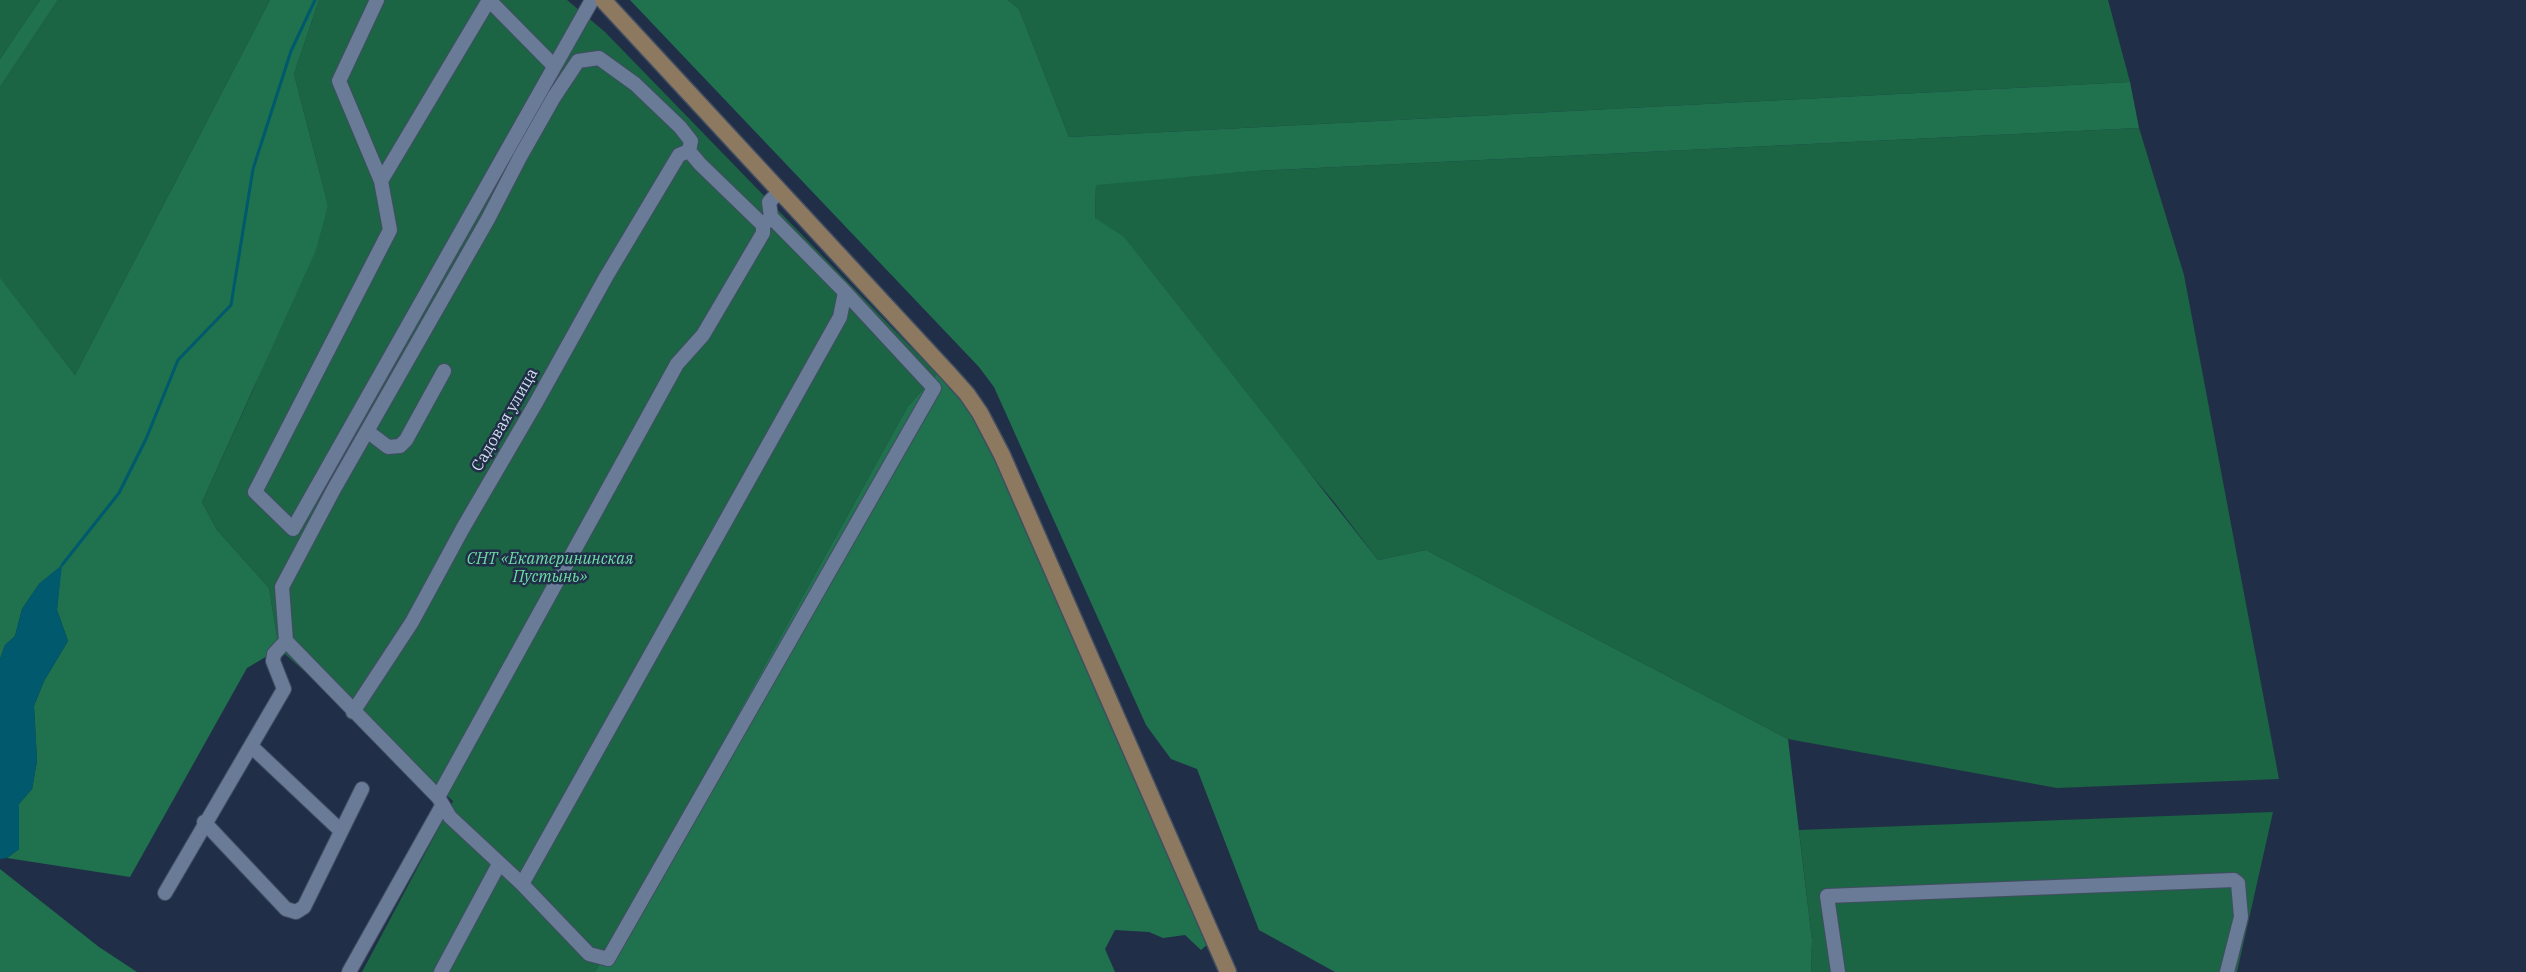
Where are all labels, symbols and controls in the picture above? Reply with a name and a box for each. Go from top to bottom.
street label: Садовая улица [468,365,542,475]
park label: СНТ «Екатерининская Пустынь» [467,549,633,587]

